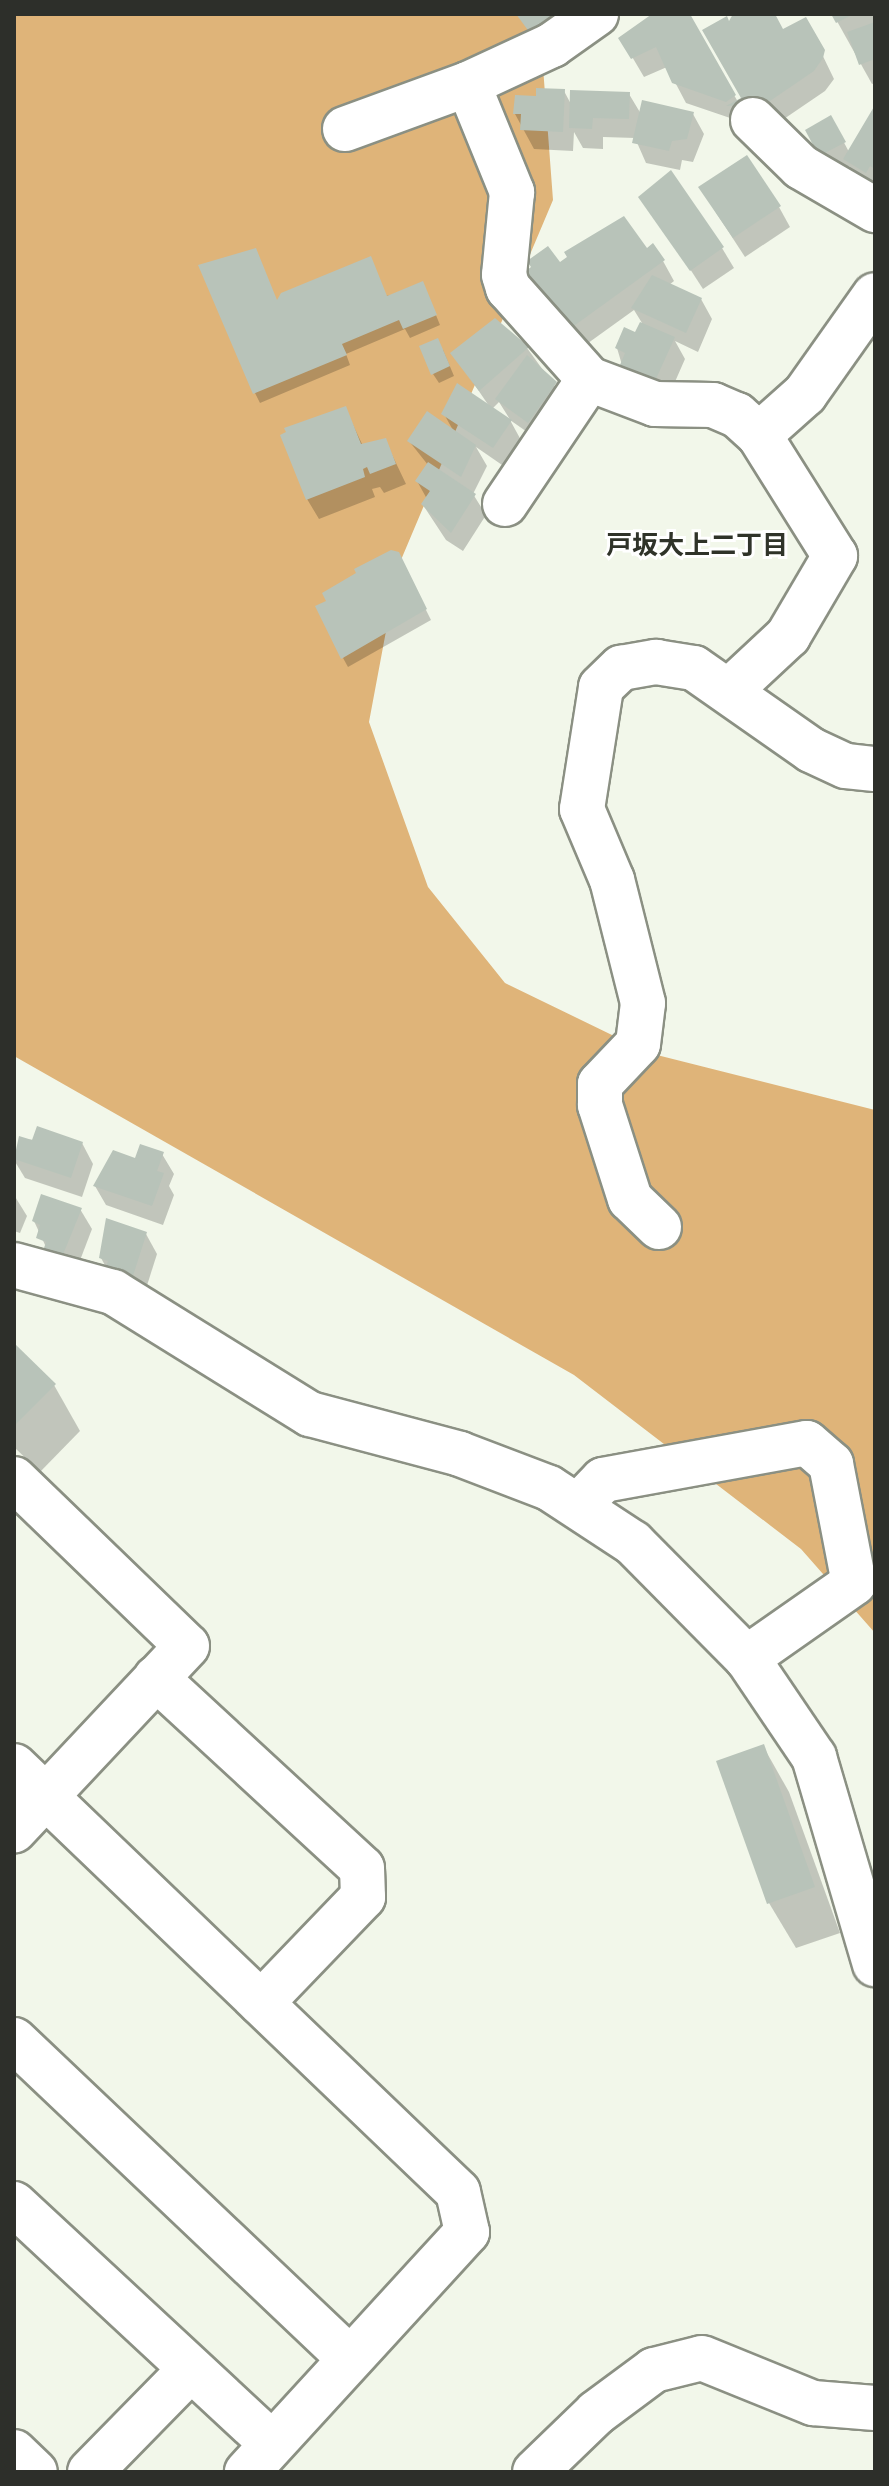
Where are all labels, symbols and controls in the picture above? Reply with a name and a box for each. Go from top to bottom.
district label: 戸坂大上二丁目 [606,529,788,561]

